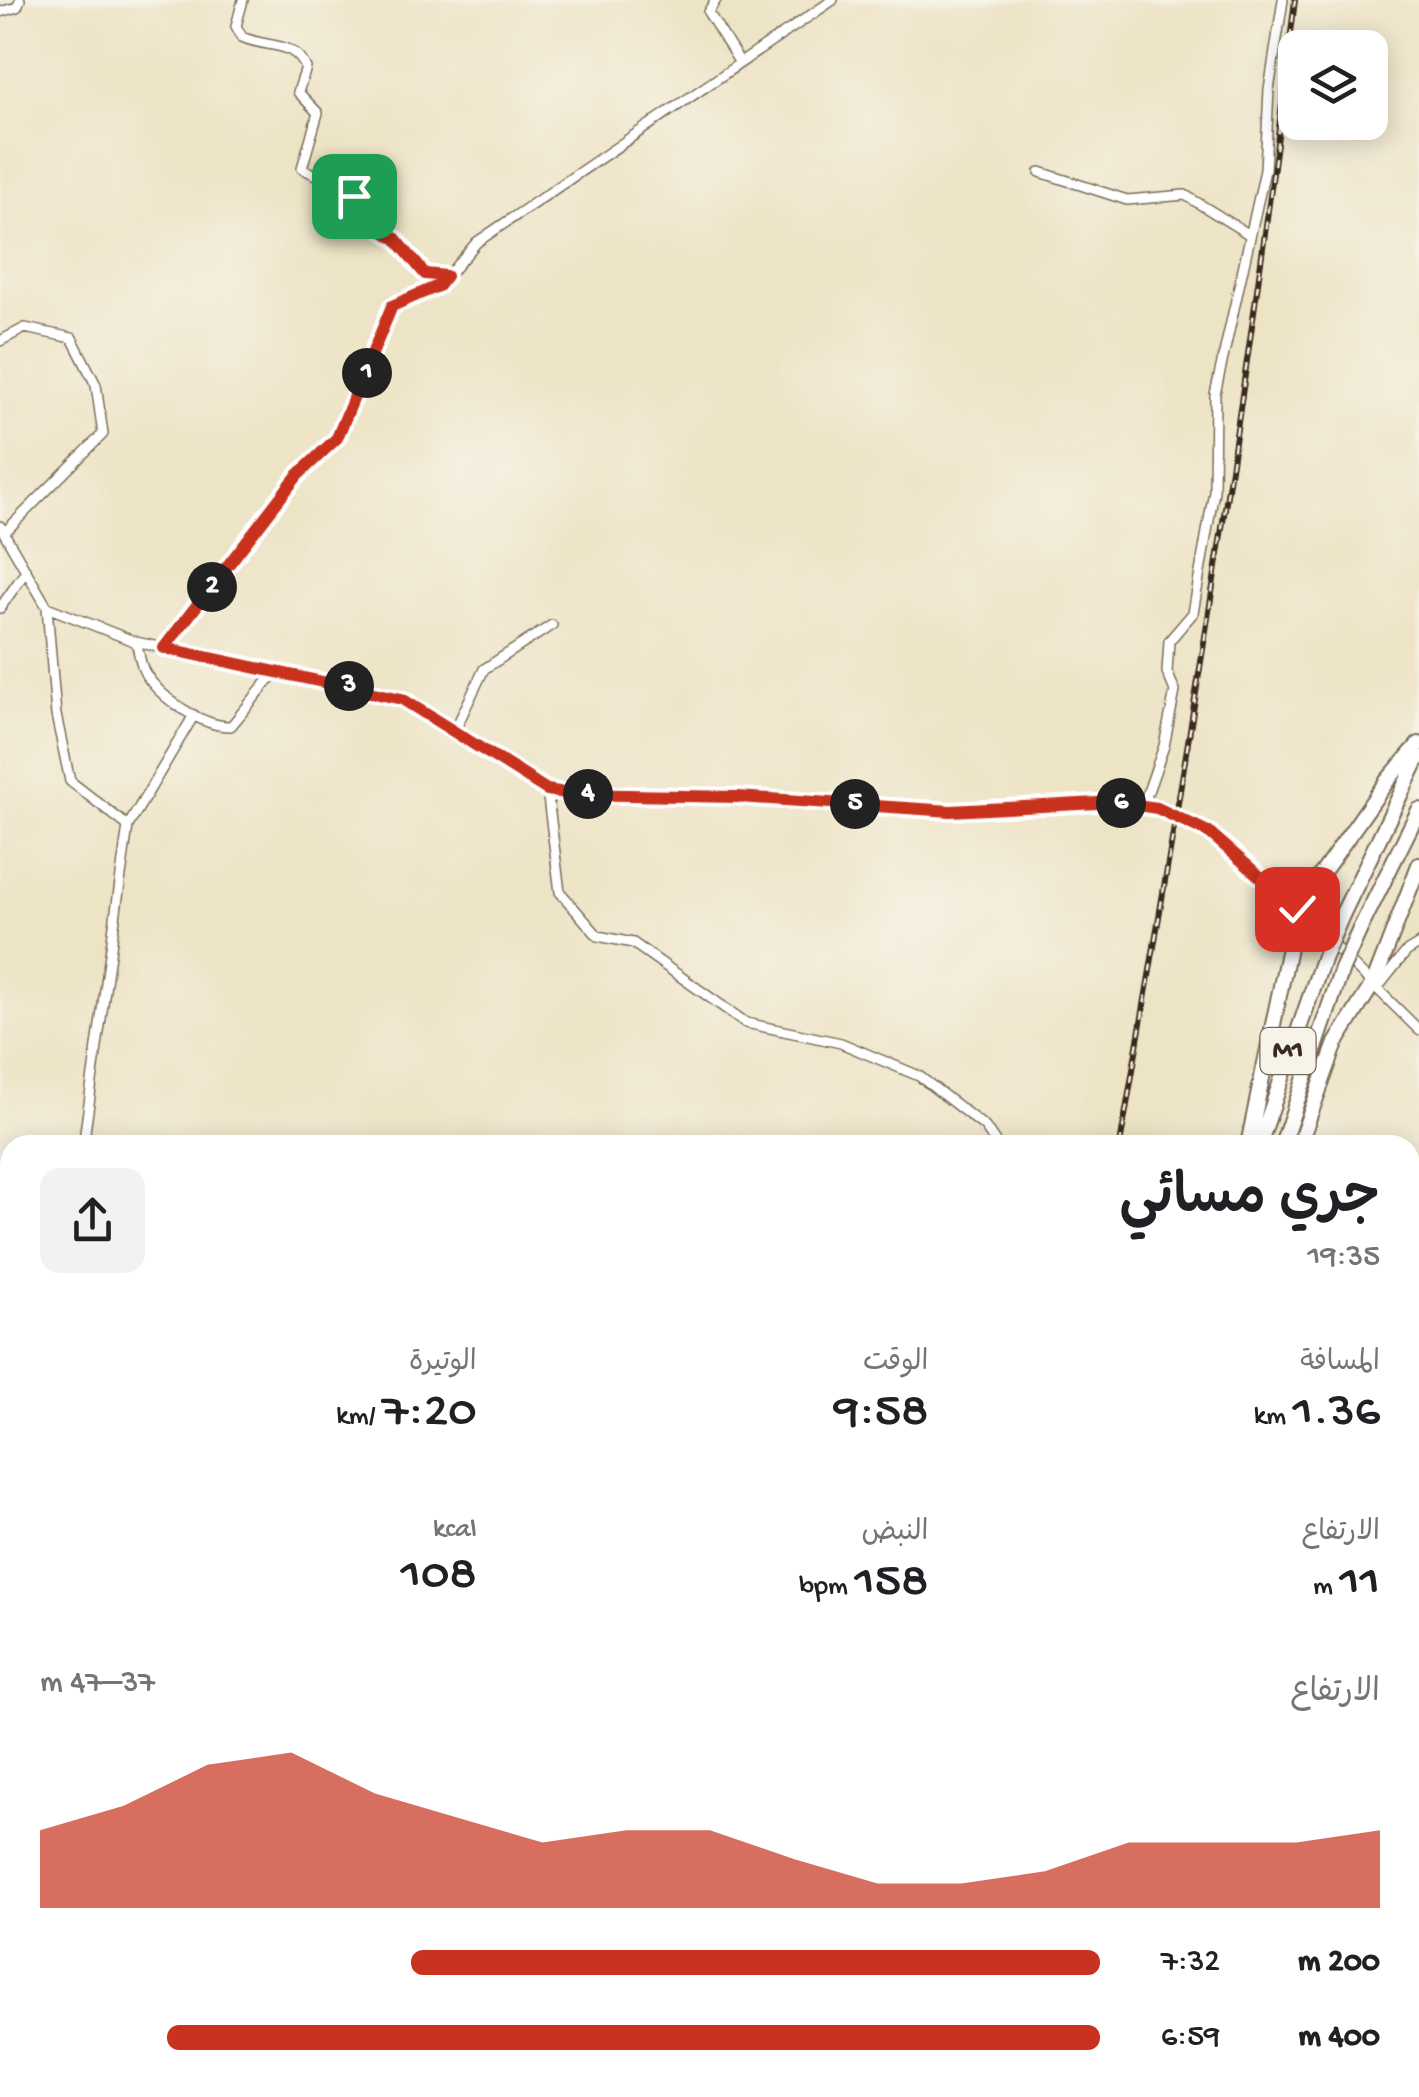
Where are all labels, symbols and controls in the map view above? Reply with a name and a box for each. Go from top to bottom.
map controls [1278,30,1388,140]
button: layers [1278,30,1388,140]
pin [312,154,397,239]
icon: arrive [327,169,382,224]
pin: 1 [342,348,392,398]
text: 1 [361,356,373,389]
pin: 2 [187,562,237,612]
text: 2 [205,570,219,603]
pin: 3 [324,661,374,711]
text: 3 [342,669,356,702]
pin: 4 [563,769,613,819]
text: 4 [581,777,595,810]
pin: 6 [1096,778,1146,828]
pin: 5 [830,779,880,829]
text: 6 [1114,786,1128,819]
text: 5 [848,787,862,820]
pin [1255,867,1340,952]
icon: check [1270,882,1325,937]
road number: M1 [1260,1028,1316,1074]
button: share [40,1168,145,1273]
text: جري مسائي [1119,1169,1380,1233]
text: 19:35 [1308,1239,1380,1277]
text: الوتيرة [409,1347,477,1380]
text: الوقت [863,1347,928,1380]
text: المسافة [1300,1347,1380,1380]
text: 7:20 [382,1384,477,1443]
text: 9:58 [834,1384,928,1443]
text: 1.36 [1293,1384,1380,1443]
text: /km [336,1401,382,1434]
text: km [1254,1401,1293,1434]
text: kcal [433,1514,477,1547]
text: النبض [861,1517,928,1550]
text: الارتفاع [1301,1517,1380,1550]
text: 108 [401,1547,477,1606]
text: 158 [854,1554,928,1613]
text: 11 [1340,1554,1380,1613]
text: bpm [799,1571,854,1604]
text: m [1313,1571,1340,1604]
text: 37–47 m [40,1665,155,1703]
text: الارتفاع [1290,1675,1380,1713]
text: 7:32 [1161,1944,1220,1982]
text: 200 m [1298,1944,1380,1982]
text: 6:59 [1161,2019,1220,2057]
text: 400 m [1298,2019,1380,2057]

